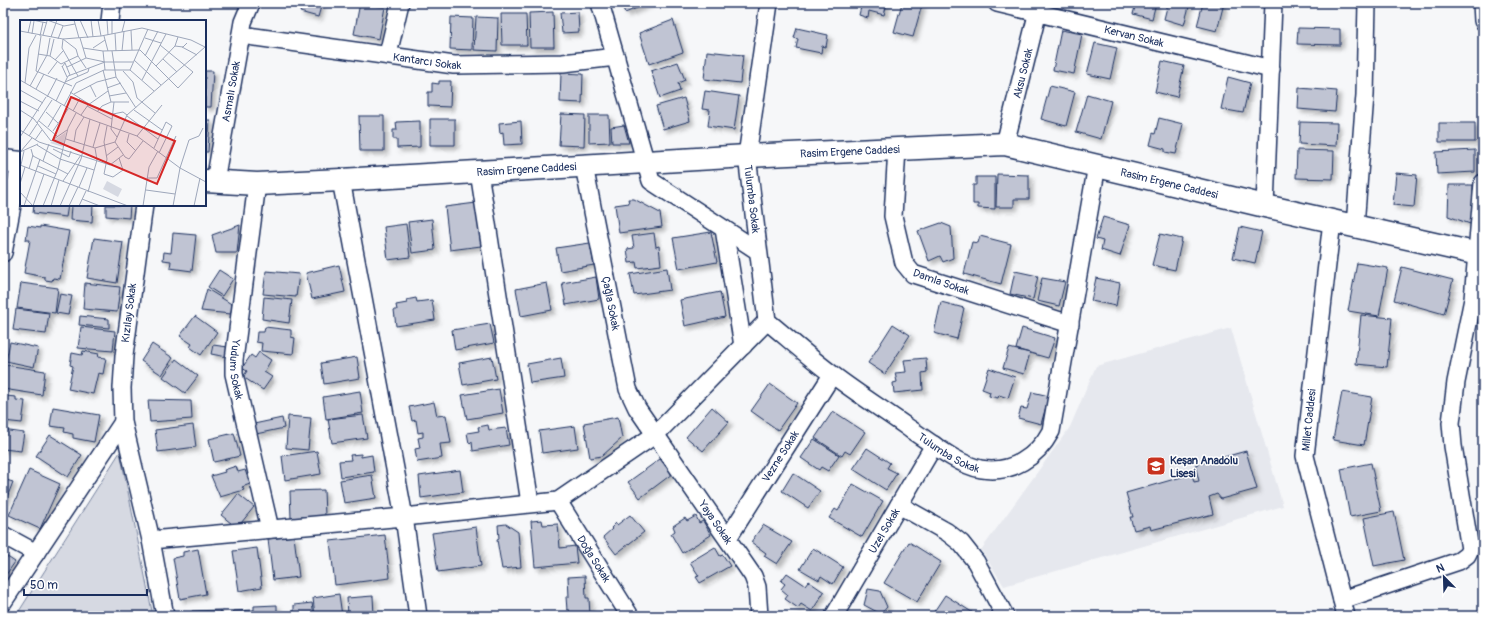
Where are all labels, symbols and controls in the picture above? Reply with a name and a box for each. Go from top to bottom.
inset map [20,20,206,206]
street label: Kervan Sokak [1103,23,1166,50]
street label: Aksu Sokak [1010,46,1035,99]
street label: Kantarcı Sokak [392,50,462,72]
street label: Asmalı Sokak [219,60,243,123]
street label: Rasim Ergene Caddesi [800,142,900,160]
street label: Rasim Ergene Caddesi [476,160,577,178]
street label: Tulumba Sokak [742,164,763,234]
street label: Rasim Ergene Caddesi [1119,165,1219,201]
street label: Damla Sokak [911,266,971,298]
street label: Çağla Sokak [599,275,623,332]
street label: Kızılay Sokak [119,282,139,343]
street label: Yudum Sokak [227,337,246,401]
street label: Millet Caddesi [1299,388,1319,452]
street label: Vezne Sokak [759,428,802,484]
street label: Tulumba Sokak [916,430,981,475]
place label: Keşan Anadolu Lisesi [1170,454,1239,480]
school or university icon: Keşan Anadolu Lisesi [1145,455,1167,477]
street label: Yaya Sokak [696,497,736,547]
street label: Uzel Sokak [866,505,902,555]
street label: Doğa Sokak [575,533,614,585]
north arrow [1424,557,1464,597]
text: N [1434,561,1447,576]
scale bar [24,571,147,597]
text: 50 m [30,578,58,593]

